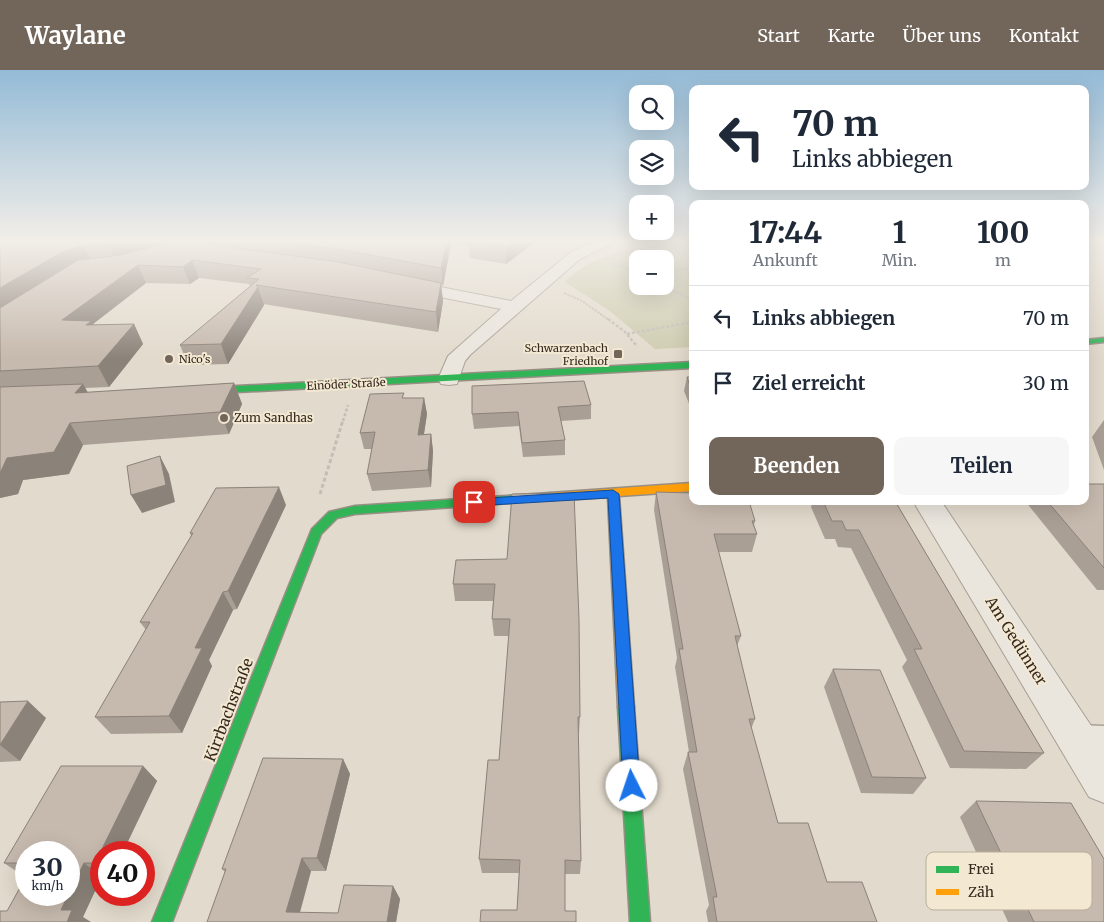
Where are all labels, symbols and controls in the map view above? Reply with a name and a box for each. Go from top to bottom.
text: Waylane [25,20,126,51]
text: Start [757,24,800,47]
text: Karte [828,24,875,47]
text: Über uns [903,24,981,47]
text: Kontakt [1009,24,1079,47]
map controls [629,85,674,295]
button: search [629,85,674,130]
text: 70 m [792,102,879,146]
icon: left [709,105,774,170]
button: layers [629,140,674,185]
text: Links abbiegen [792,145,953,173]
button: + [629,195,674,240]
text: 17:44 [749,213,822,251]
text: 1 [892,213,906,251]
text: 100 [977,213,1029,251]
button: − [629,250,674,295]
text: Ankunft [753,250,818,270]
text: Min. [882,250,917,270]
text: m [995,250,1011,270]
icon: left [709,304,737,332]
text: Links abbiegen [752,306,895,330]
text: 70 m [1023,306,1069,330]
place label: Schwarzenbach Friedhof [525,341,609,368]
marker: Schwarzenbach Friedhof [612,348,624,360]
place label: Nico's [179,352,210,366]
marker: Nico's [163,353,175,365]
icon: arrive [709,369,737,397]
text: Ziel erreicht [752,371,865,395]
text: 30 m [1023,371,1069,395]
street label: Einöder Straße [306,375,386,393]
place label: Zum Sandhas [234,410,313,425]
marker: Zum Sandhas [218,412,230,424]
button: Beenden [709,437,884,495]
button: Teilen [894,437,1069,495]
pin [453,481,495,523]
icon: arrive [460,488,488,516]
street label: Am Gedünner [981,592,1051,689]
street label: Kirrbachstraße [200,655,257,764]
position arrow [605,759,657,811]
speed limit sign: 40 [90,841,155,906]
text: 30 [32,851,63,883]
legend [926,852,1092,910]
text: Frei [968,860,994,878]
text: km/h [32,878,63,893]
text: Zäh [968,883,994,901]

